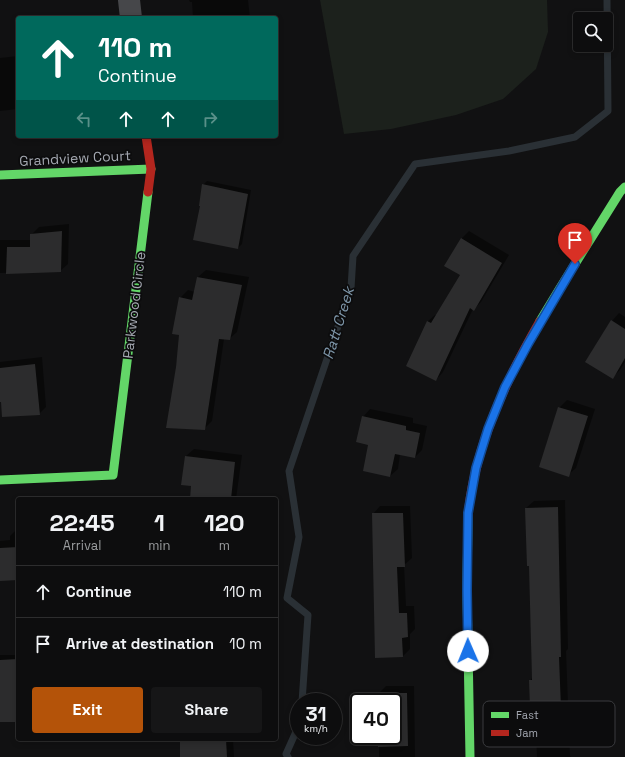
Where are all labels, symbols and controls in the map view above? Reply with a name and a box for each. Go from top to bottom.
map controls [573,12,613,52]
button: search [573,12,613,52]
text: 110 m [98,29,172,65]
icon: ahead [32,32,84,84]
text: Continue [98,64,177,87]
icon: left [73,108,95,130]
icon: ahead [115,108,137,130]
icon: ahead [157,108,179,130]
icon: right [199,108,221,130]
street label: Grandview Court [19,146,131,170]
pin [558,223,592,264]
icon: arrive [564,229,586,251]
street label: Parkwood Circle [119,250,149,360]
water label: Ratt Creek [318,283,359,361]
text: 22:45 [49,507,115,538]
text: 1 [154,507,165,538]
text: 120 [204,507,245,538]
text: Arrival [63,537,101,554]
text: min [148,537,170,554]
text: m [219,537,230,554]
icon: ahead [32,581,54,603]
text: Continue [66,582,132,601]
text: 110 m [223,582,262,601]
position arrow [447,630,489,672]
icon: arrive [32,633,54,655]
text: Arrive at destination [66,634,214,653]
text: 10 m [229,634,262,653]
button: Exit [32,687,143,733]
button: Share [151,687,262,733]
speed limit sign: 40 [350,693,402,745]
text: 31 [306,701,326,727]
legend [483,701,615,747]
text: Fast [516,708,539,722]
text: km/h [304,722,328,735]
text: Jam [516,726,538,740]

